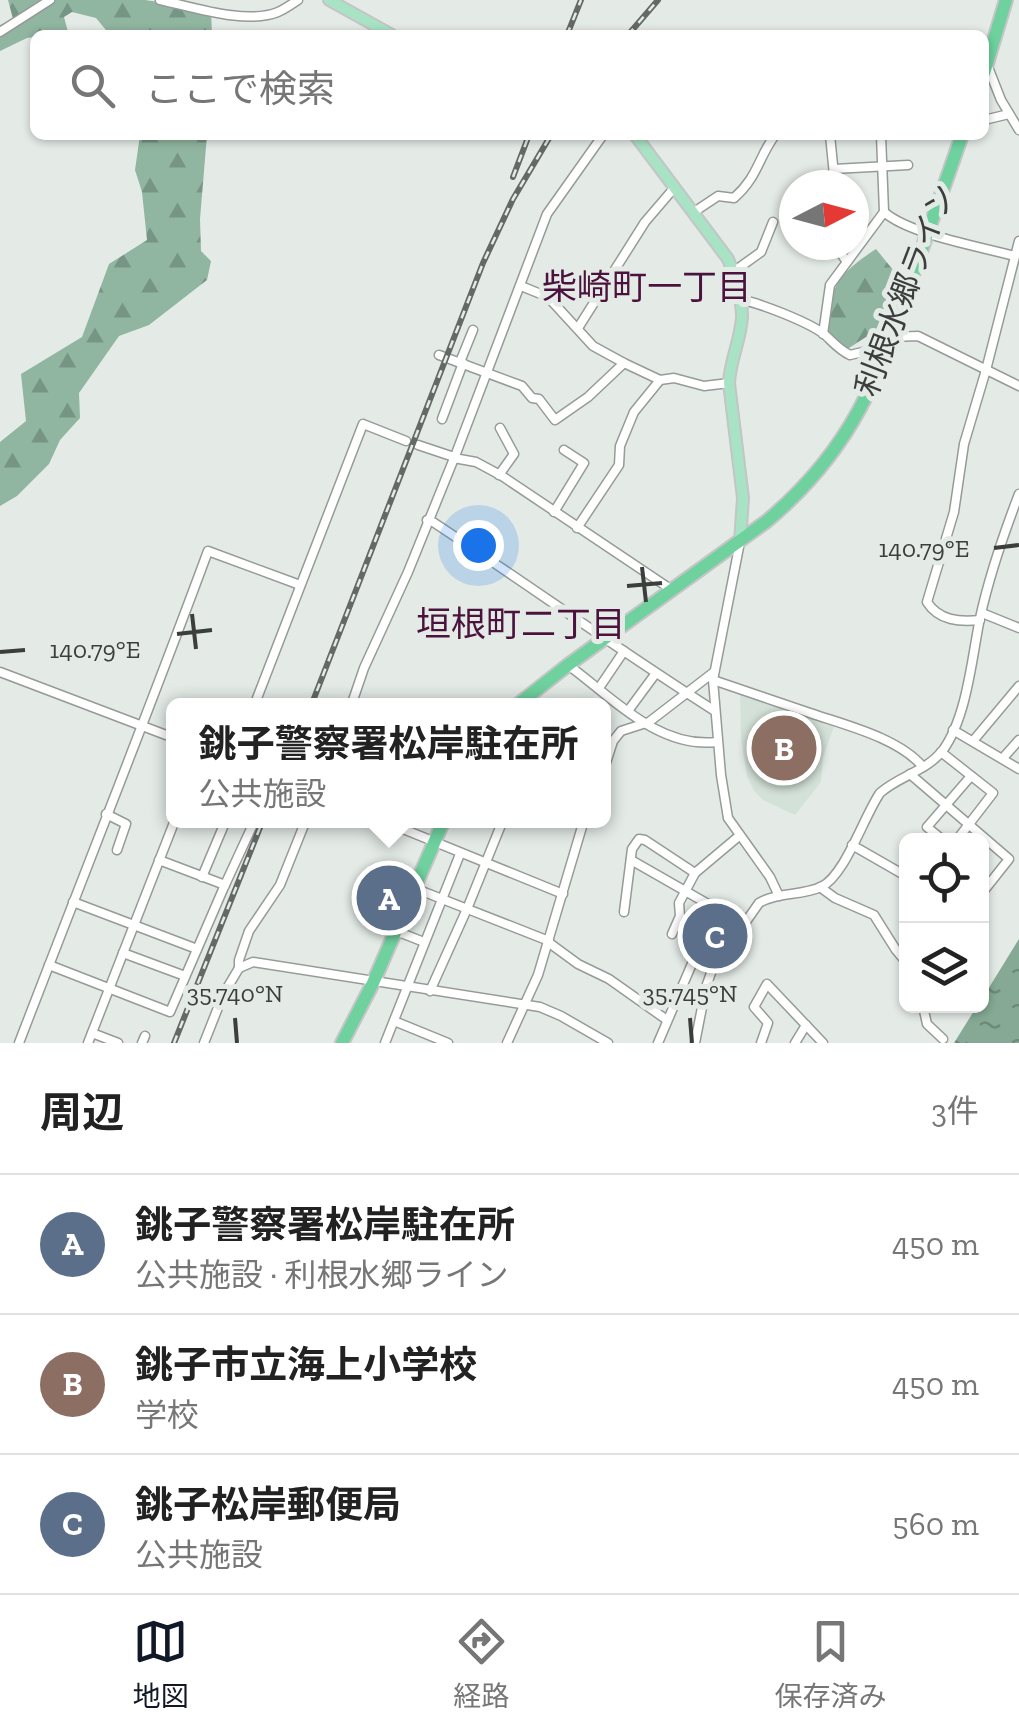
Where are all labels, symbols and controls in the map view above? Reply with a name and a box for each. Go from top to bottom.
search box [30,30,989,140]
icon: search [65,58,120,113]
text: ここで検索 [145,66,335,112]
north arrow [779,170,869,260]
street label: 利根水郷ライン [847,179,963,401]
district label: 柴崎町一丁目 [542,266,752,308]
your location [453,520,504,571]
text: 140.79°E [879,533,969,563]
district label: 垣根町二丁目 [416,603,626,645]
text: 140.79°E [50,634,140,664]
popup [166,698,611,828]
pin: B [752,710,816,786]
text: 銚子警察署松岸駐在所 [198,721,579,767]
text: 公共施設 [198,775,327,813]
map controls [899,833,989,1013]
button: locate [899,833,989,923]
pin: A [356,860,422,936]
pin: C [682,898,748,974]
button: layers [899,923,989,1013]
text: 35.740°N [187,978,283,1008]
text: 35.745°N [643,978,737,1008]
text: 周辺 [40,1087,124,1138]
text: 3件 [931,1092,979,1130]
text: 銚子警察署松岸駐在所 [135,1202,515,1248]
text: A [62,1225,83,1263]
text: 450 m [892,1225,979,1263]
text: 公共施設 · 利根水郷ライン [135,1256,509,1294]
text: 銚子市立海上小学校 [135,1342,477,1388]
text: B [63,1365,82,1403]
text: 450 m [892,1365,979,1403]
text: 学校 [135,1396,199,1434]
text: 銚子松岸郵便局 [135,1482,401,1528]
text: C [62,1505,83,1543]
text: 560 m [892,1505,979,1543]
text: 公共施設 [135,1536,263,1574]
tab: 地図 [132,1614,189,1714]
tab: 経路 [453,1614,510,1714]
tab: 保存済み [774,1614,887,1714]

